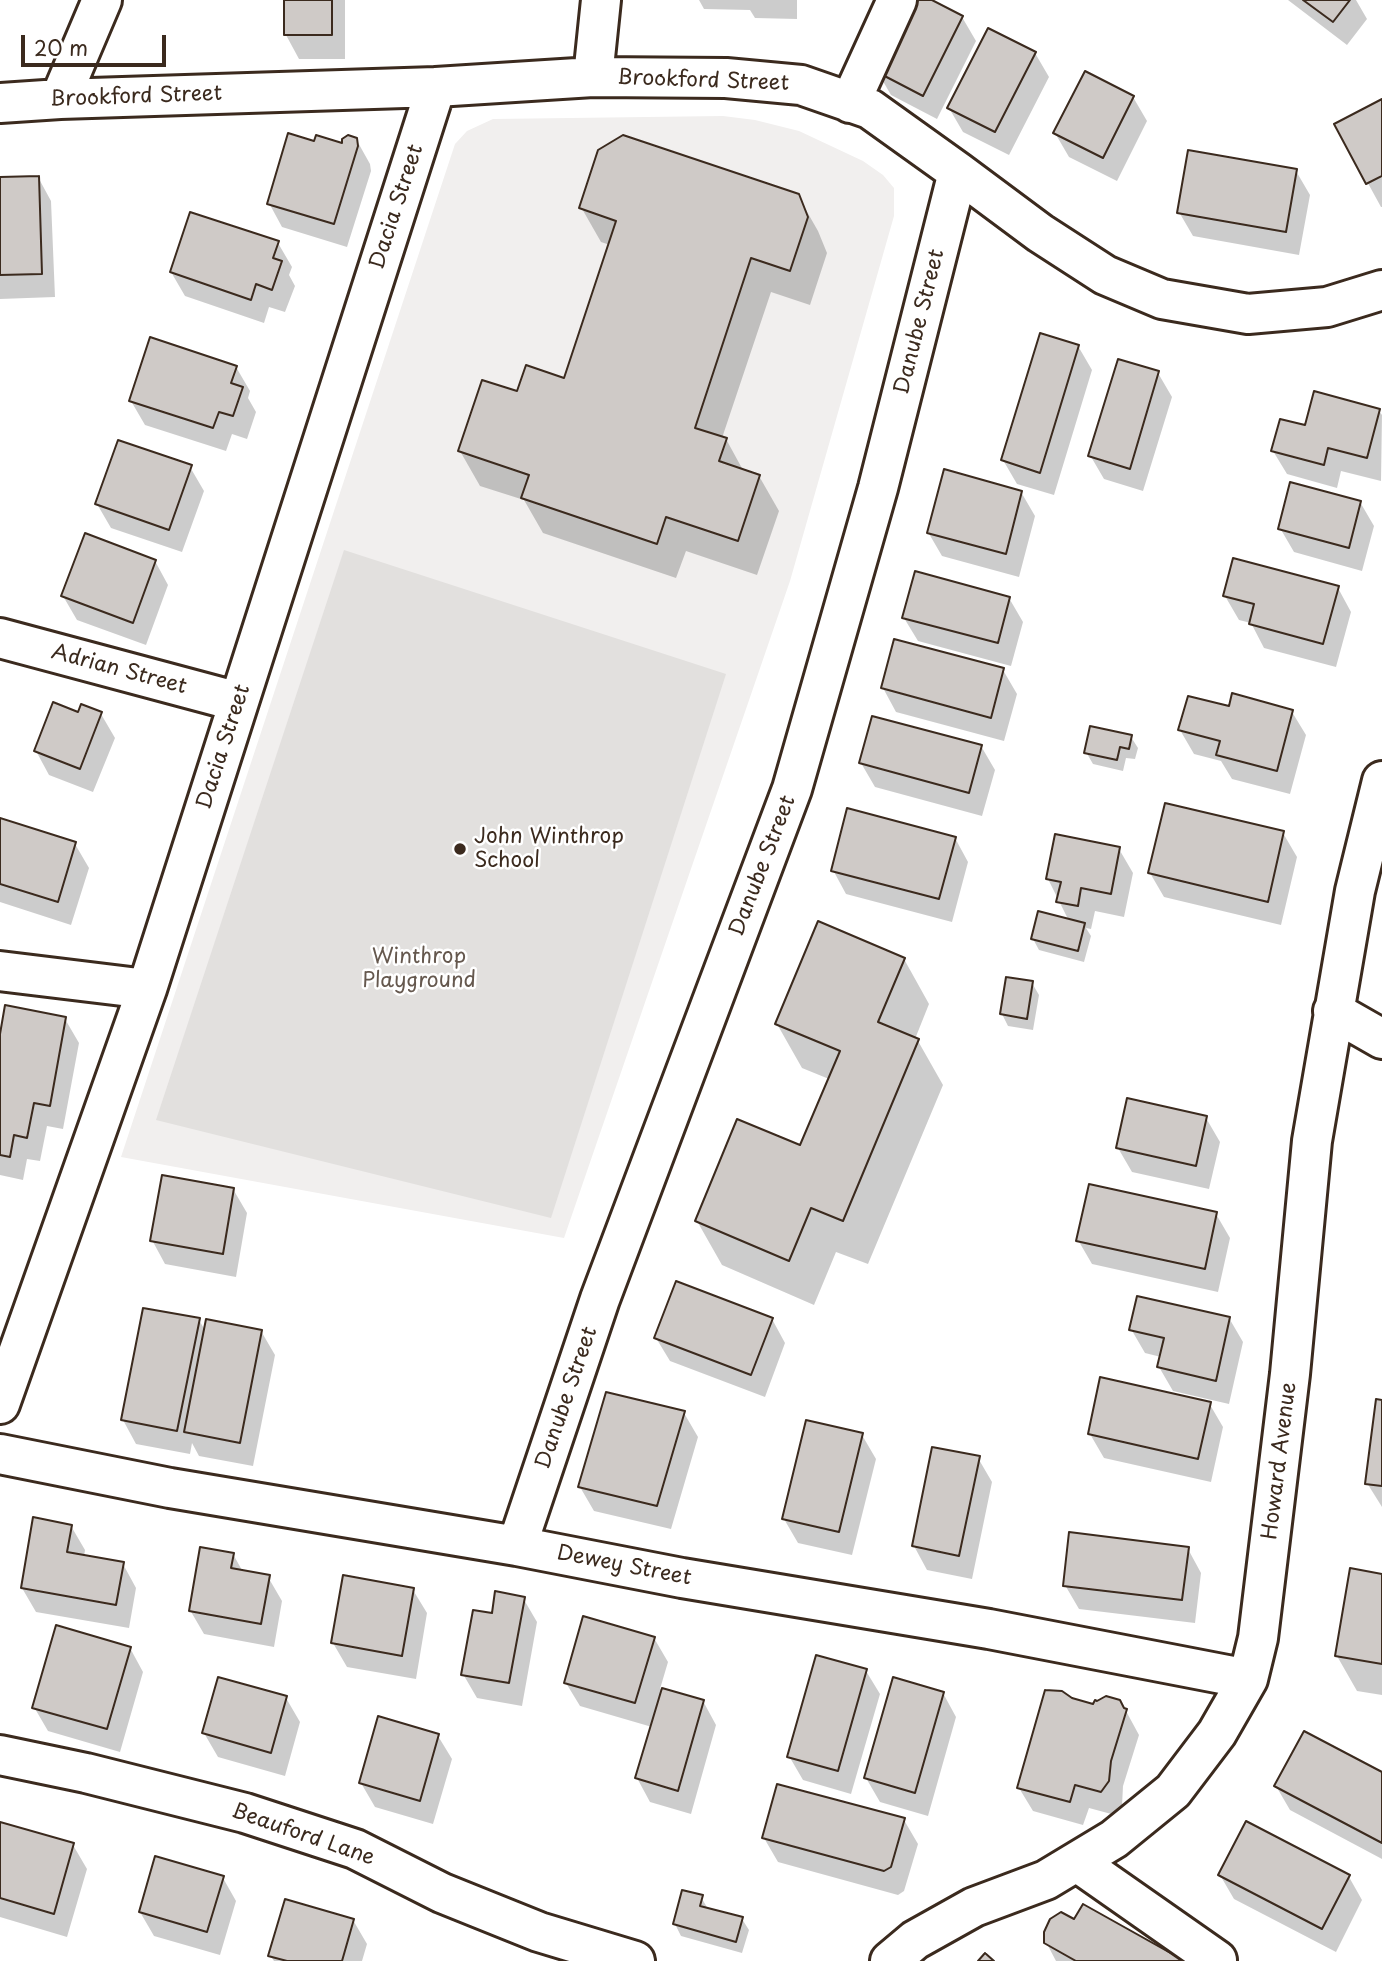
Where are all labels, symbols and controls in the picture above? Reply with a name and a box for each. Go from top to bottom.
scale bar [24,21,170,65]
text: 20 m [34,31,88,63]
street label: Brookford Street [616,65,790,97]
street label: Brookford Street [49,81,223,113]
street label: Dacia Street [365,141,429,273]
street label: Danube Street [890,247,950,397]
street label: Adrian Street [49,640,189,700]
street label: Dacia Street [192,681,256,813]
street label: Danube Street [725,792,801,940]
place label: John Winthrop School [474,824,624,874]
marker: John Winthrop School [452,841,468,857]
park label: Winthrop Playground [362,944,476,994]
street label: Danube Street [531,1324,603,1472]
street label: Howard Avenue [1258,1381,1302,1541]
street label: Dewey Street [555,1541,693,1591]
street label: Beauford Lane [228,1799,378,1871]

